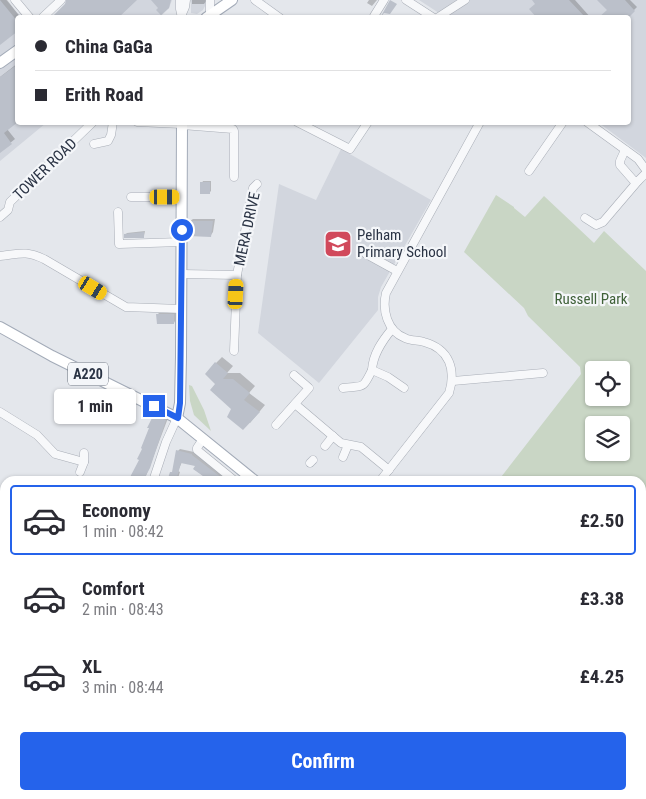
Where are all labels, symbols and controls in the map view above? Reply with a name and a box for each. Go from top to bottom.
text: China GaGa [65,35,153,58]
text: Erith Road [65,83,143,106]
street label: TOWER ROAD [10,134,80,204]
car [150,190,180,205]
street label: MERA DRIVE [230,190,264,268]
route start [171,219,193,241]
place label: Pelham Primary School [357,226,447,261]
school or university icon: Pelham Primary School [323,229,353,259]
car [76,274,109,302]
car [227,279,244,309]
park label: Russell Park [554,290,628,308]
map controls [585,361,630,461]
button: locate [585,361,630,406]
road number: A220 [68,362,108,386]
callout: 1 min [54,388,136,424]
route end [143,395,165,417]
text: 1 min [77,397,113,416]
button: layers [585,416,630,461]
icon: car [22,498,67,543]
text: Economy [82,499,151,522]
text: £2.50 [580,509,624,532]
text: 1 min · 08:42 [82,522,164,541]
icon: car [22,576,67,621]
text: Comfort [82,577,145,600]
text: £3.38 [580,587,624,610]
text: 2 min · 08:43 [82,600,164,619]
icon: car [22,654,67,699]
text: XL [82,655,102,678]
text: £4.25 [580,665,624,688]
text: 3 min · 08:44 [82,678,164,697]
button: Confirm [20,732,626,790]

